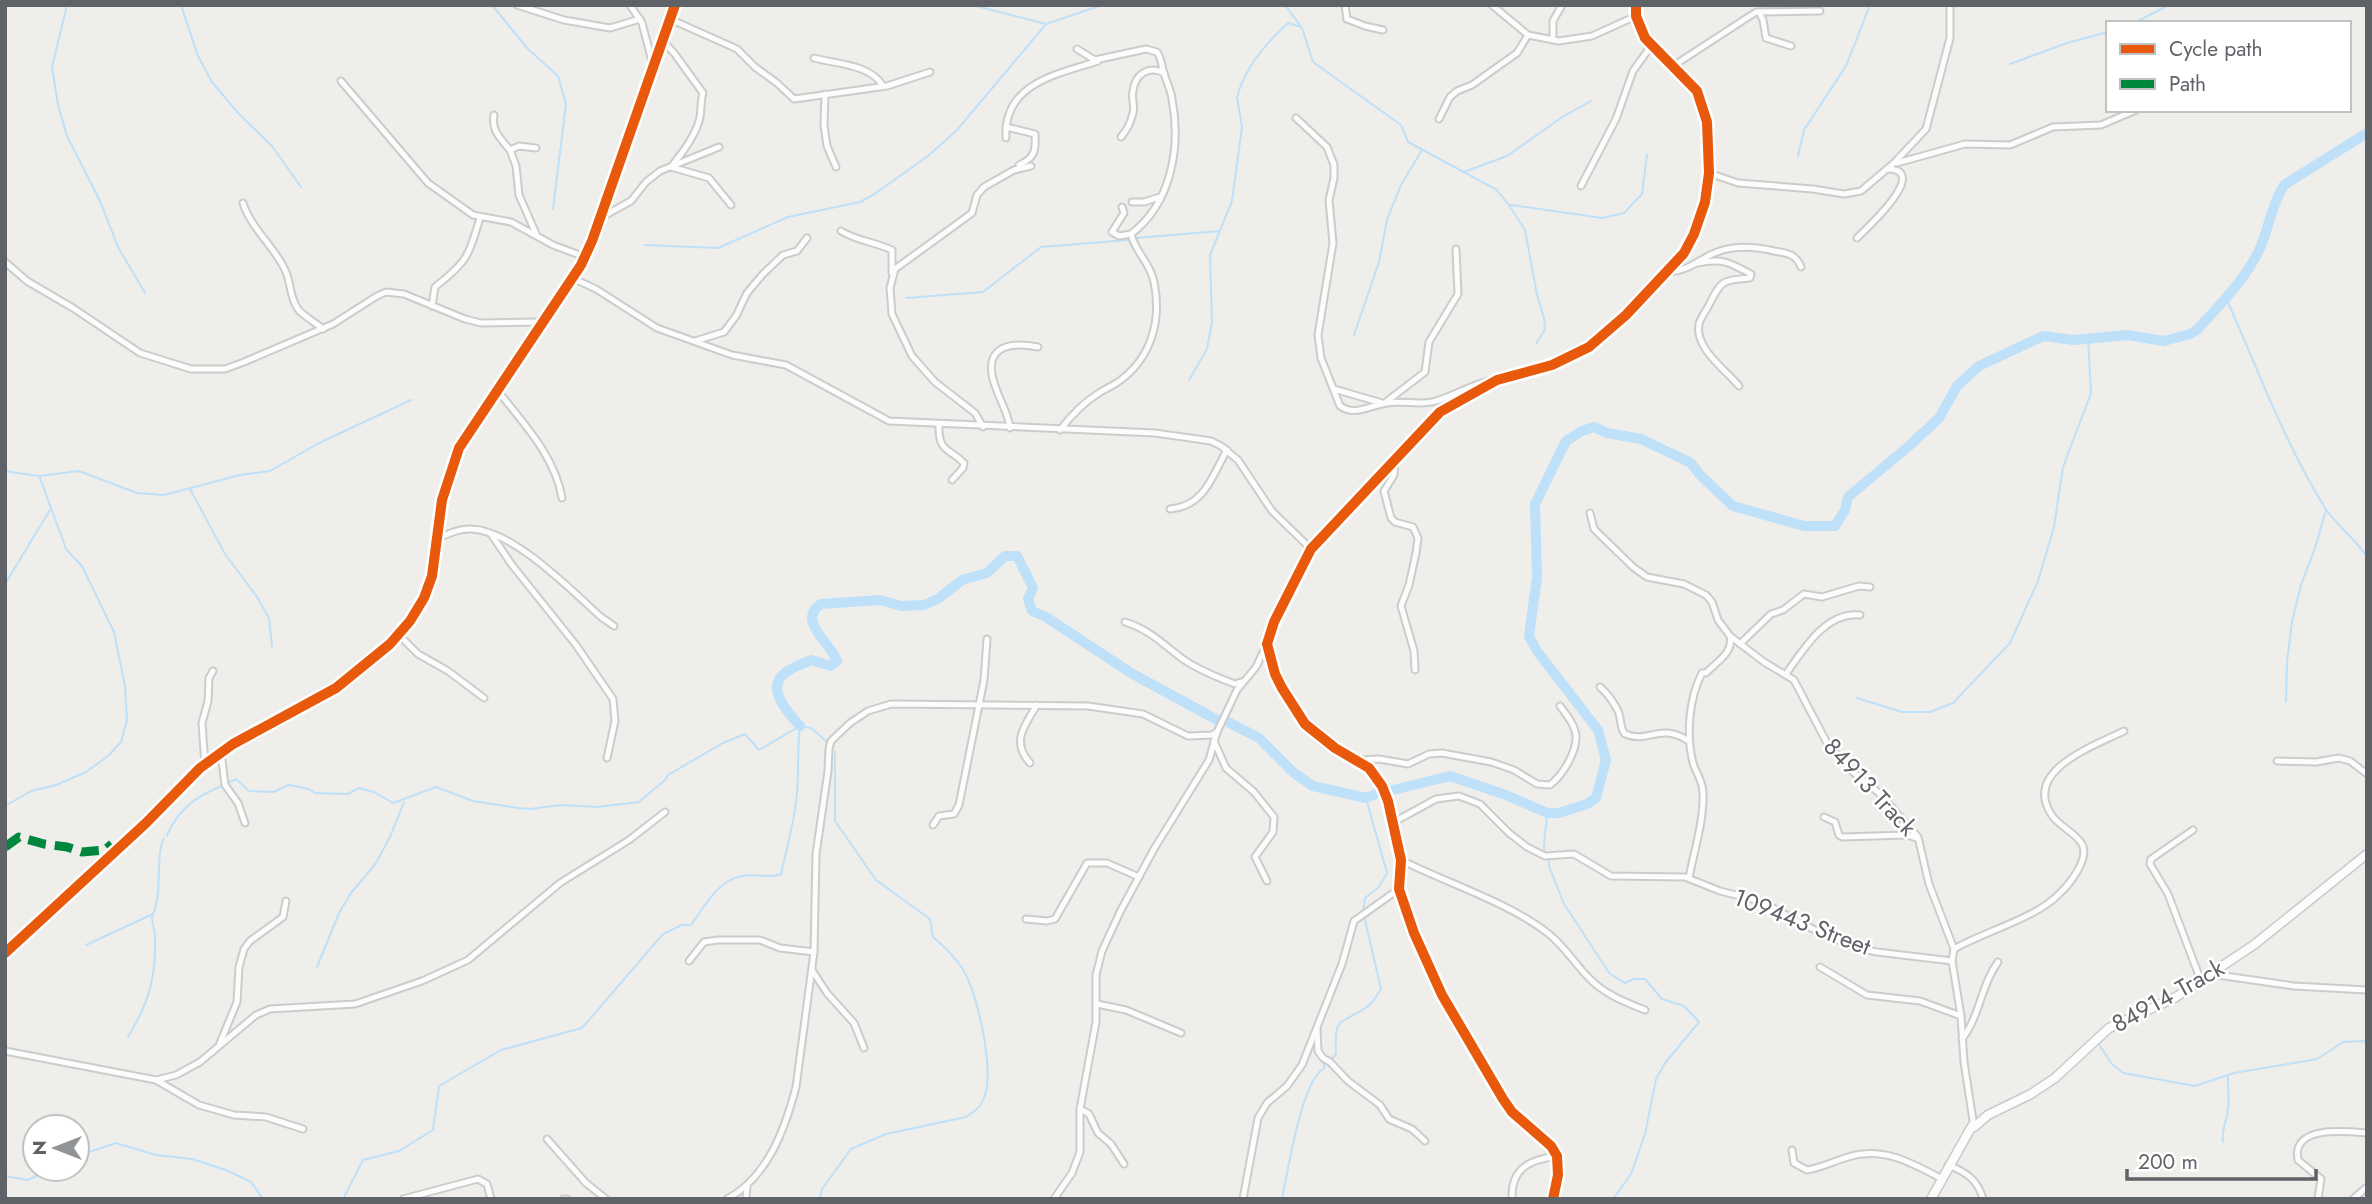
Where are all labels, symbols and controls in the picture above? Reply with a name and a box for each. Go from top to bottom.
legend [2106,21,2351,112]
text: Cycle path [2169,34,2262,64]
text: Path [2169,69,2206,99]
street label: 84913 Track [1816,730,1925,844]
street label: 109443 Street [1728,879,1876,964]
street label: 84914 Track [2105,950,2231,1041]
north arrow [21,1113,91,1183]
scale bar [2127,1138,2316,1182]
text: N [26,1140,53,1156]
text: 200 m [2138,1147,2198,1177]

